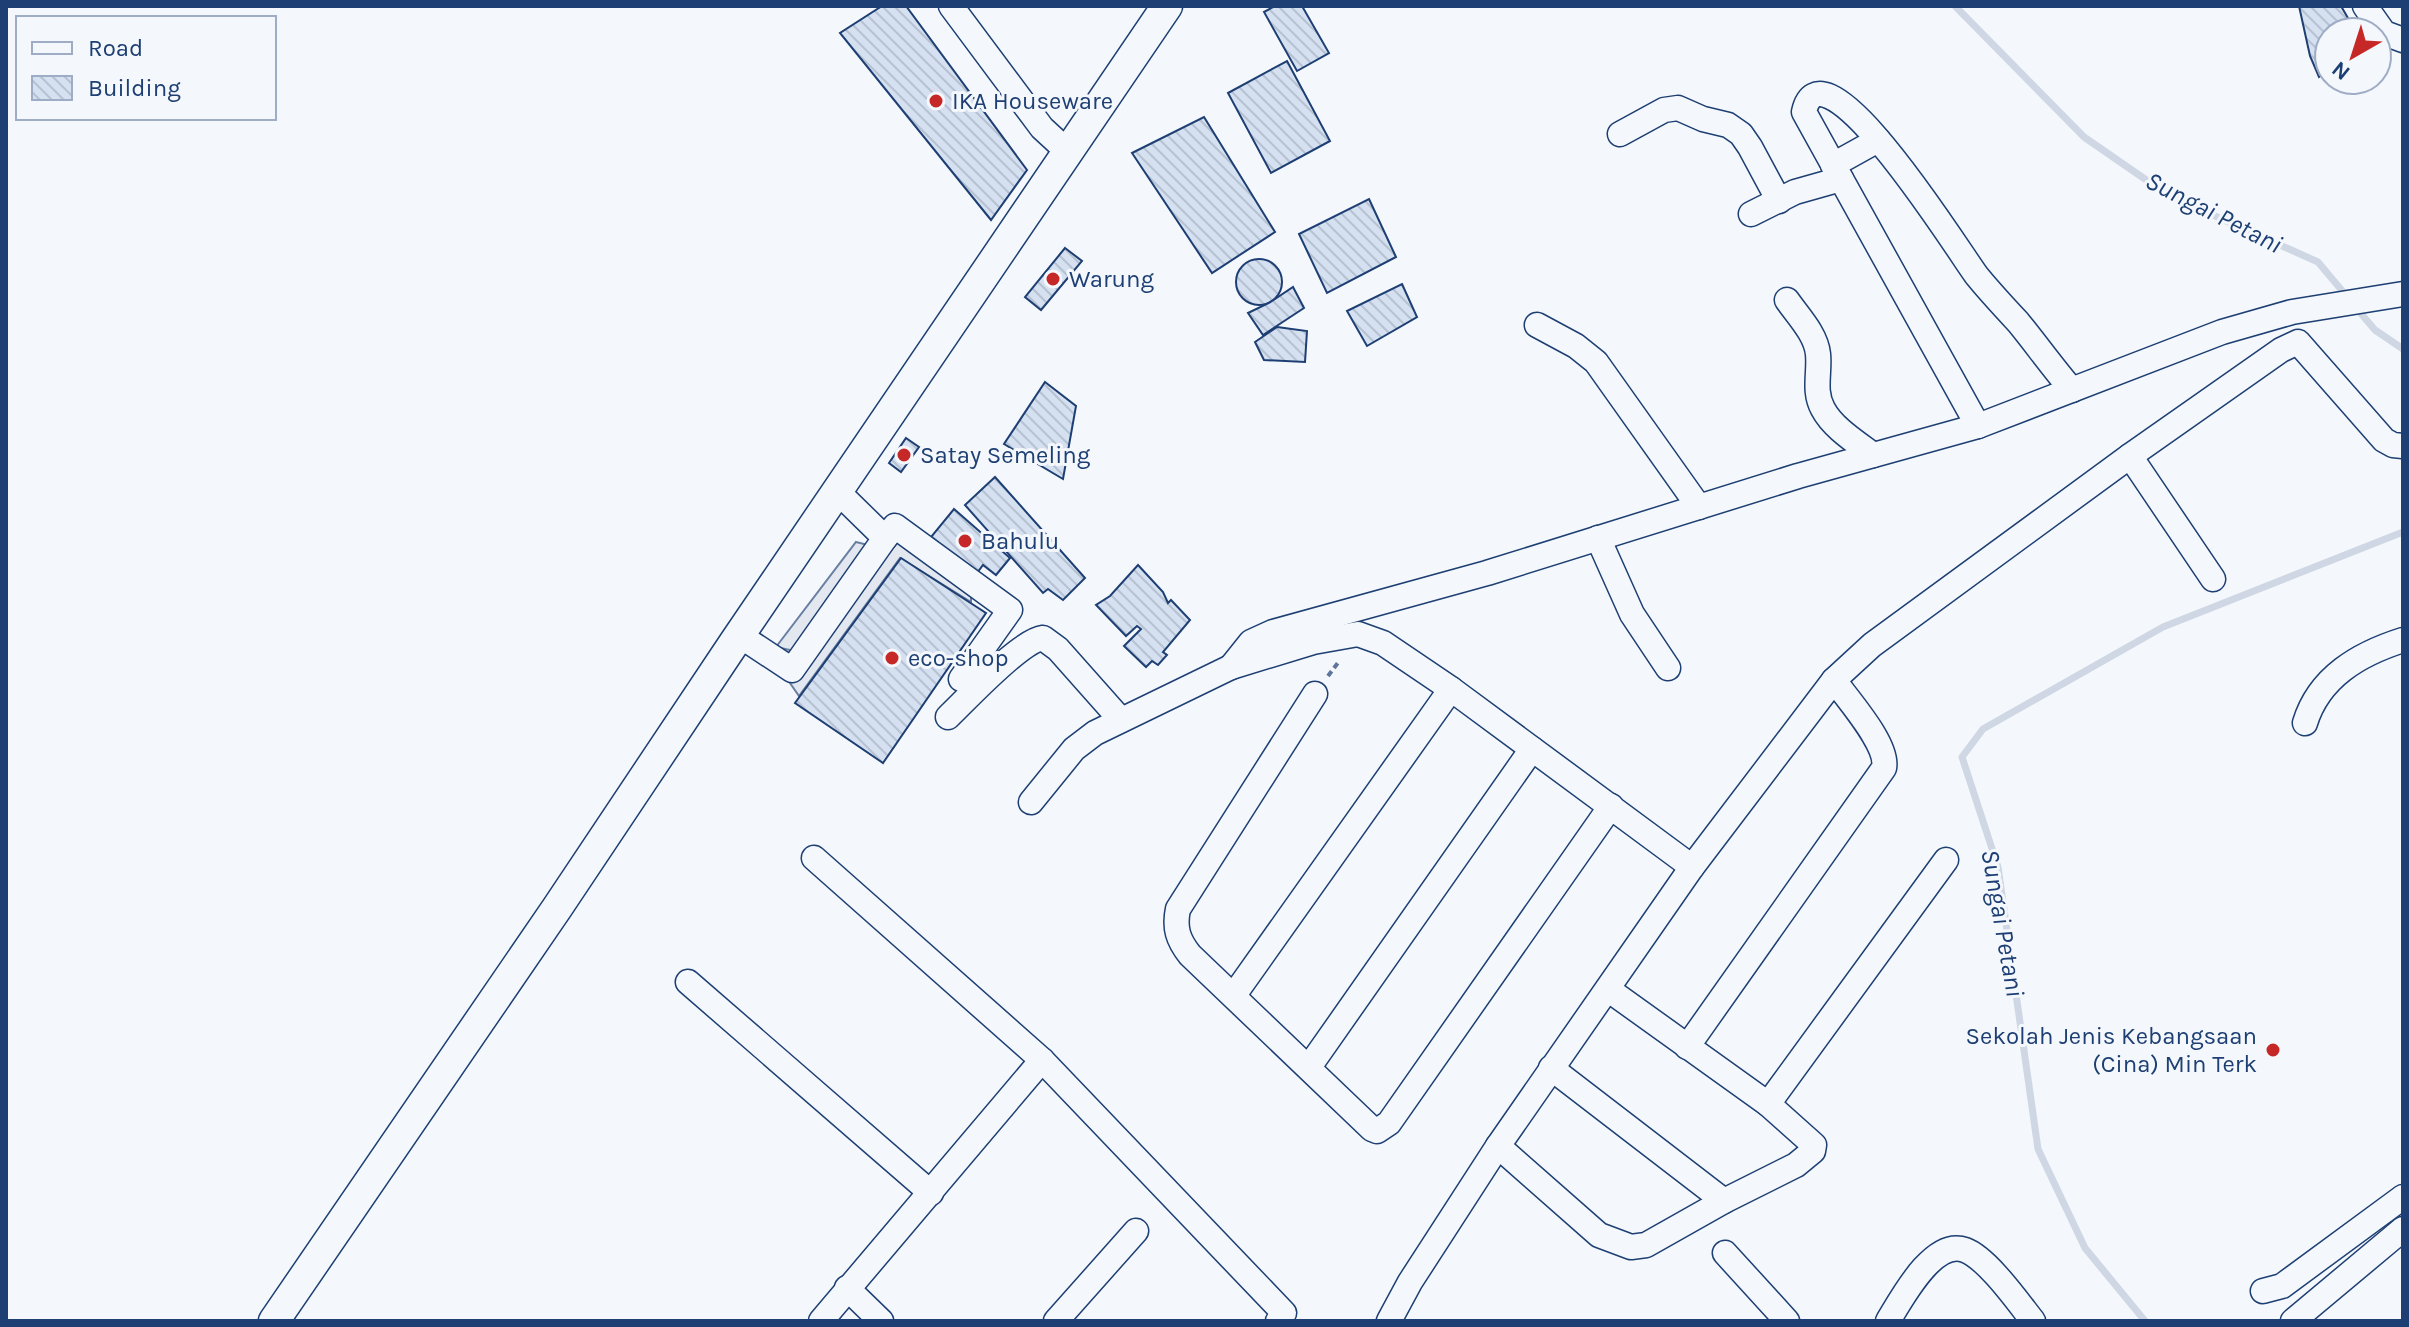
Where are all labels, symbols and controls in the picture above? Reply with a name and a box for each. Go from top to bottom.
legend [16,16,276,120]
north arrow [2313,16,2393,96]
text: Road [88,34,143,62]
text: N [2327,56,2355,86]
text: Building [88,74,181,102]
place label: IKA Houseware [952,87,1113,115]
marker: IKA Houseware [927,92,945,110]
water label: Sungai Petani [2140,165,2287,260]
place label: Warung [1069,265,1155,293]
marker: Warung [1044,270,1062,288]
place label: Satay Semeling [920,441,1091,469]
marker: Satay Semeling [895,446,913,464]
place label: Bahulu [981,527,1059,555]
marker: Bahulu [956,532,974,550]
place label: eco-shop [908,644,1008,672]
marker: eco-shop [883,649,901,667]
water label: Sungai Petani [1974,847,2031,999]
place label: Sekolah Jenis Kebangsaan (Cina) Min Terk [1966,1022,2257,1078]
marker: Sekolah Jenis Kebangsaan (Cina) Min Terk [2264,1041,2282,1059]

